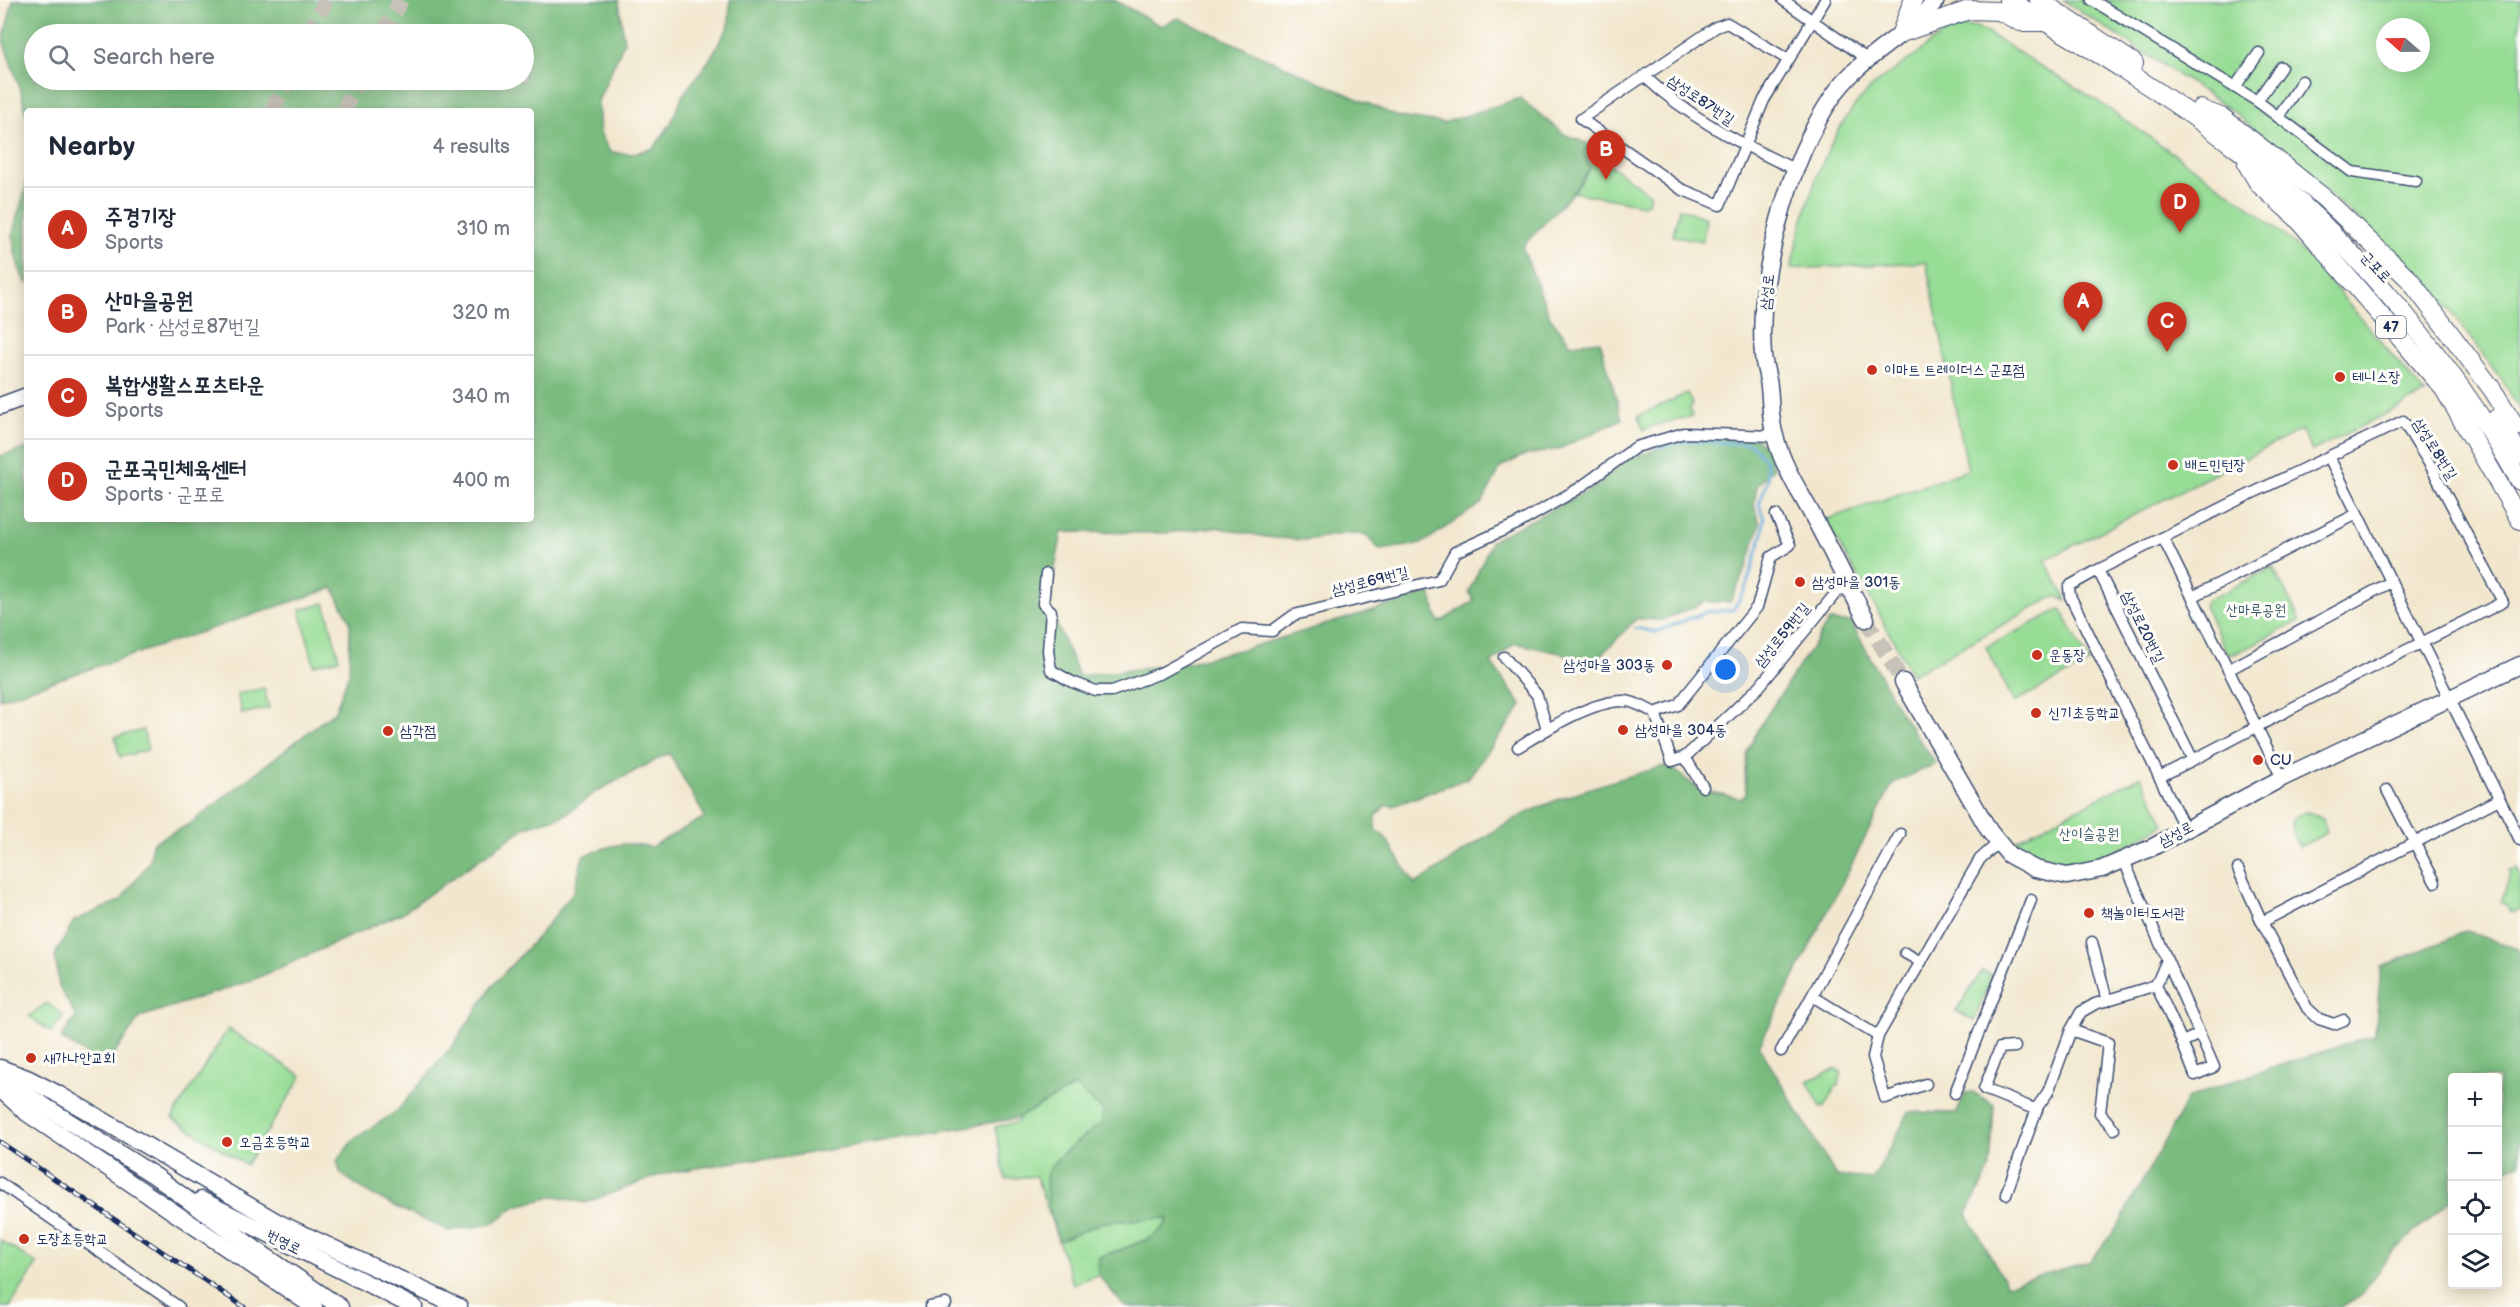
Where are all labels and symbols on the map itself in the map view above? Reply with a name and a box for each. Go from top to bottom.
north arrow [2376,18,2430,72]
street label: 삼성로87번길 [1664,71,1738,130]
pin: B [1586,130,1626,180]
pin: D [2160,184,2200,233]
street label: 군포로 [2356,248,2395,287]
street label: 삼성로 [1756,273,1779,311]
pin: A [2064,282,2102,332]
pin: C [2148,302,2186,352]
road number: 47 [2376,316,2406,338]
place label: 이마트 트레이더스 군포점 [1884,361,2025,380]
marker: 이마트 트레이더스 군포점 [1865,363,1879,377]
place label: 테니스장 [2352,368,2400,387]
marker: 테니스장 [2333,370,2347,384]
street label: 삼성로8번길 [2408,415,2461,484]
place label: 배드민턴장 [2185,456,2245,475]
marker: 배드민턴장 [2166,458,2180,472]
street label: 삼성로69번길 [1330,563,1410,600]
place label: 삼성마을 301동 [1812,573,1900,592]
marker: 삼성마을 301동 [1793,575,1807,589]
street label: 삼성로20번길 [2117,588,2168,666]
street label: 삼성로59번길 [1751,599,1814,671]
park label: 산마루공원 [2226,601,2286,620]
place label: 운동장 [2049,646,2085,665]
marker: 운동장 [2030,648,2044,662]
your location [1711,655,1740,684]
place label: 삼성마을 303동 [1563,656,1655,675]
marker: 삼성마을 303동 [1660,658,1674,672]
place label: 신기초등학교 [2048,704,2120,723]
marker: 신기초등학교 [2029,706,2043,720]
place label: 삼성마을 304동 [1635,721,1727,740]
place label: 삼각점 [400,722,436,741]
marker: 삼성마을 304동 [1616,723,1630,737]
marker: 삼각점 [381,724,395,738]
place label: CU [2270,751,2292,770]
marker: CU [2251,753,2265,767]
street label: 삼성로 [2156,818,2197,851]
park label: 산이슬공원 [2059,825,2119,844]
place label: 책놀이터도서관 [2101,904,2186,923]
marker: 책놀이터도서관 [2082,906,2096,920]
place label: 새가나안교회 [43,1049,115,1068]
marker: 새가나안교회 [24,1051,38,1065]
place label: 오금초등학교 [239,1133,311,1152]
marker: 오금초등학교 [220,1135,234,1149]
street label: 번영로 [263,1226,304,1259]
place label: 도장초등학교 [36,1230,108,1249]
marker: 도장초등학교 [17,1232,31,1246]

